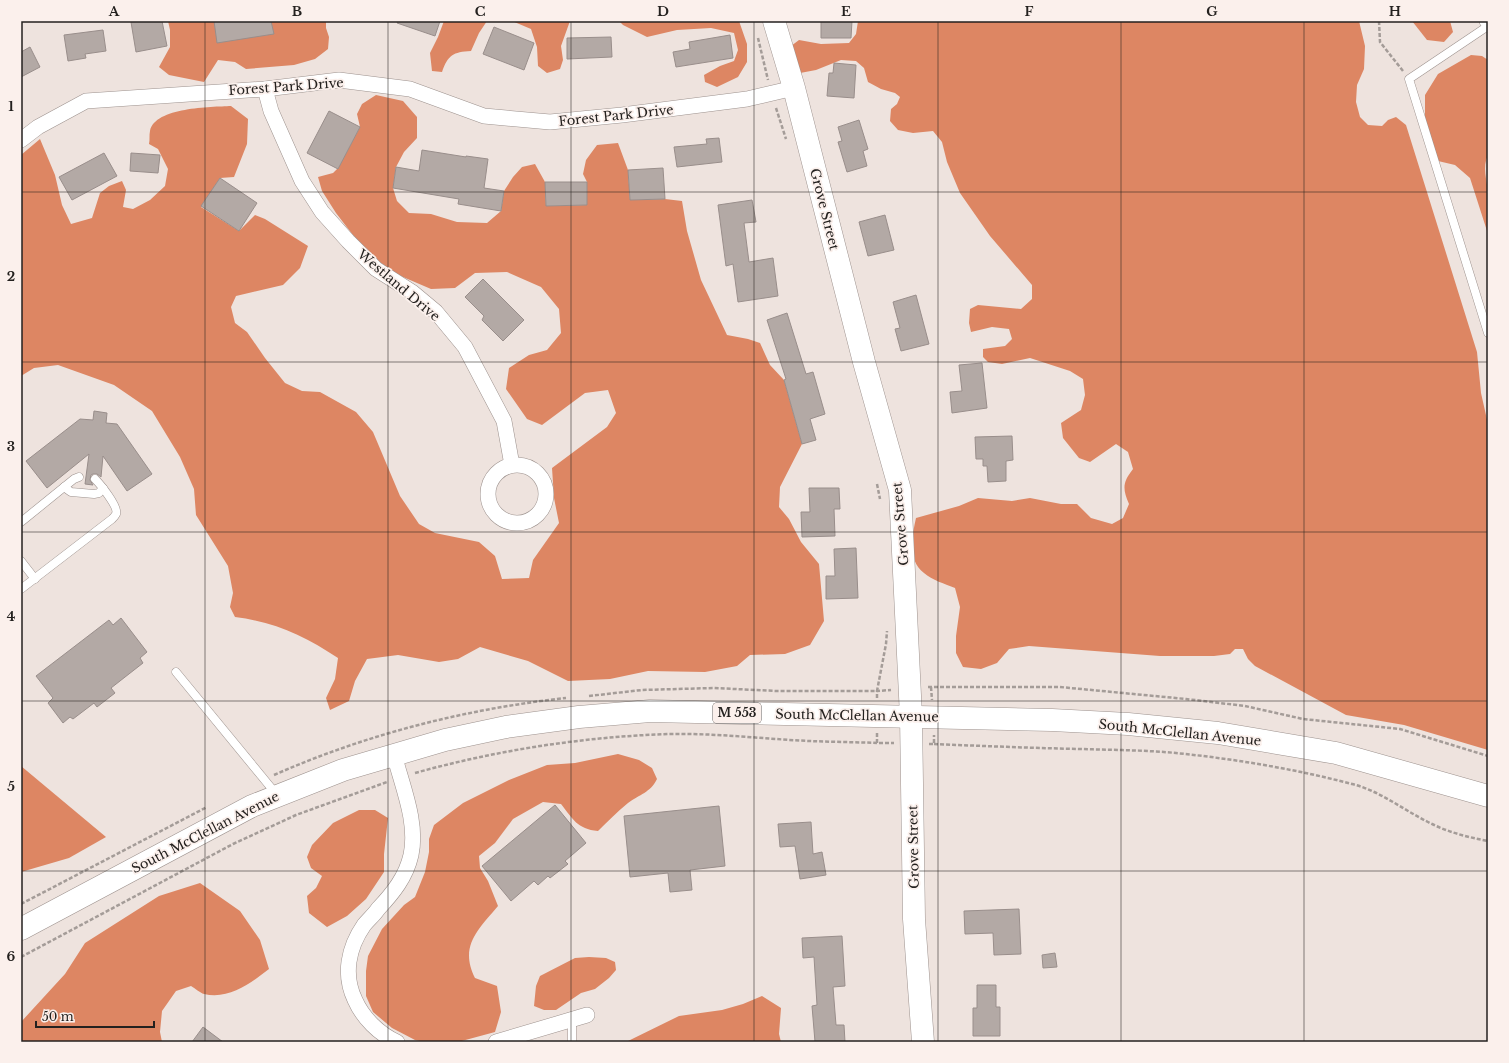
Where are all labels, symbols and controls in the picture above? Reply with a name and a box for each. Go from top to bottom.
text: A [108,3,120,20]
text: B [292,3,302,20]
text: C [475,3,486,20]
text: D [657,3,669,20]
text: E [841,3,851,20]
text: F [1025,3,1034,20]
text: G [1206,3,1218,20]
text: H [1389,3,1401,20]
street label: Forest Park Drive [228,74,344,99]
text: 1 [8,98,14,115]
street label: Forest Park Drive [558,101,674,130]
street label: Grove Street [806,167,843,252]
street label: Westland Drive [353,245,443,325]
text: 2 [7,268,15,285]
text: 3 [7,438,15,455]
street label: Grove Street [888,482,913,566]
text: 4 [7,608,16,625]
road number: M 553 [713,703,761,723]
street label: South McClellan Avenue [775,706,939,725]
street label: South McClellan Avenue [1098,716,1262,749]
text: 5 [7,778,15,795]
street label: South McClellan Avenue [129,788,282,877]
street label: Grove Street [904,805,923,889]
text: 6 [7,948,16,965]
scale bar [36,1003,154,1029]
text: 50 m [42,1009,74,1024]

